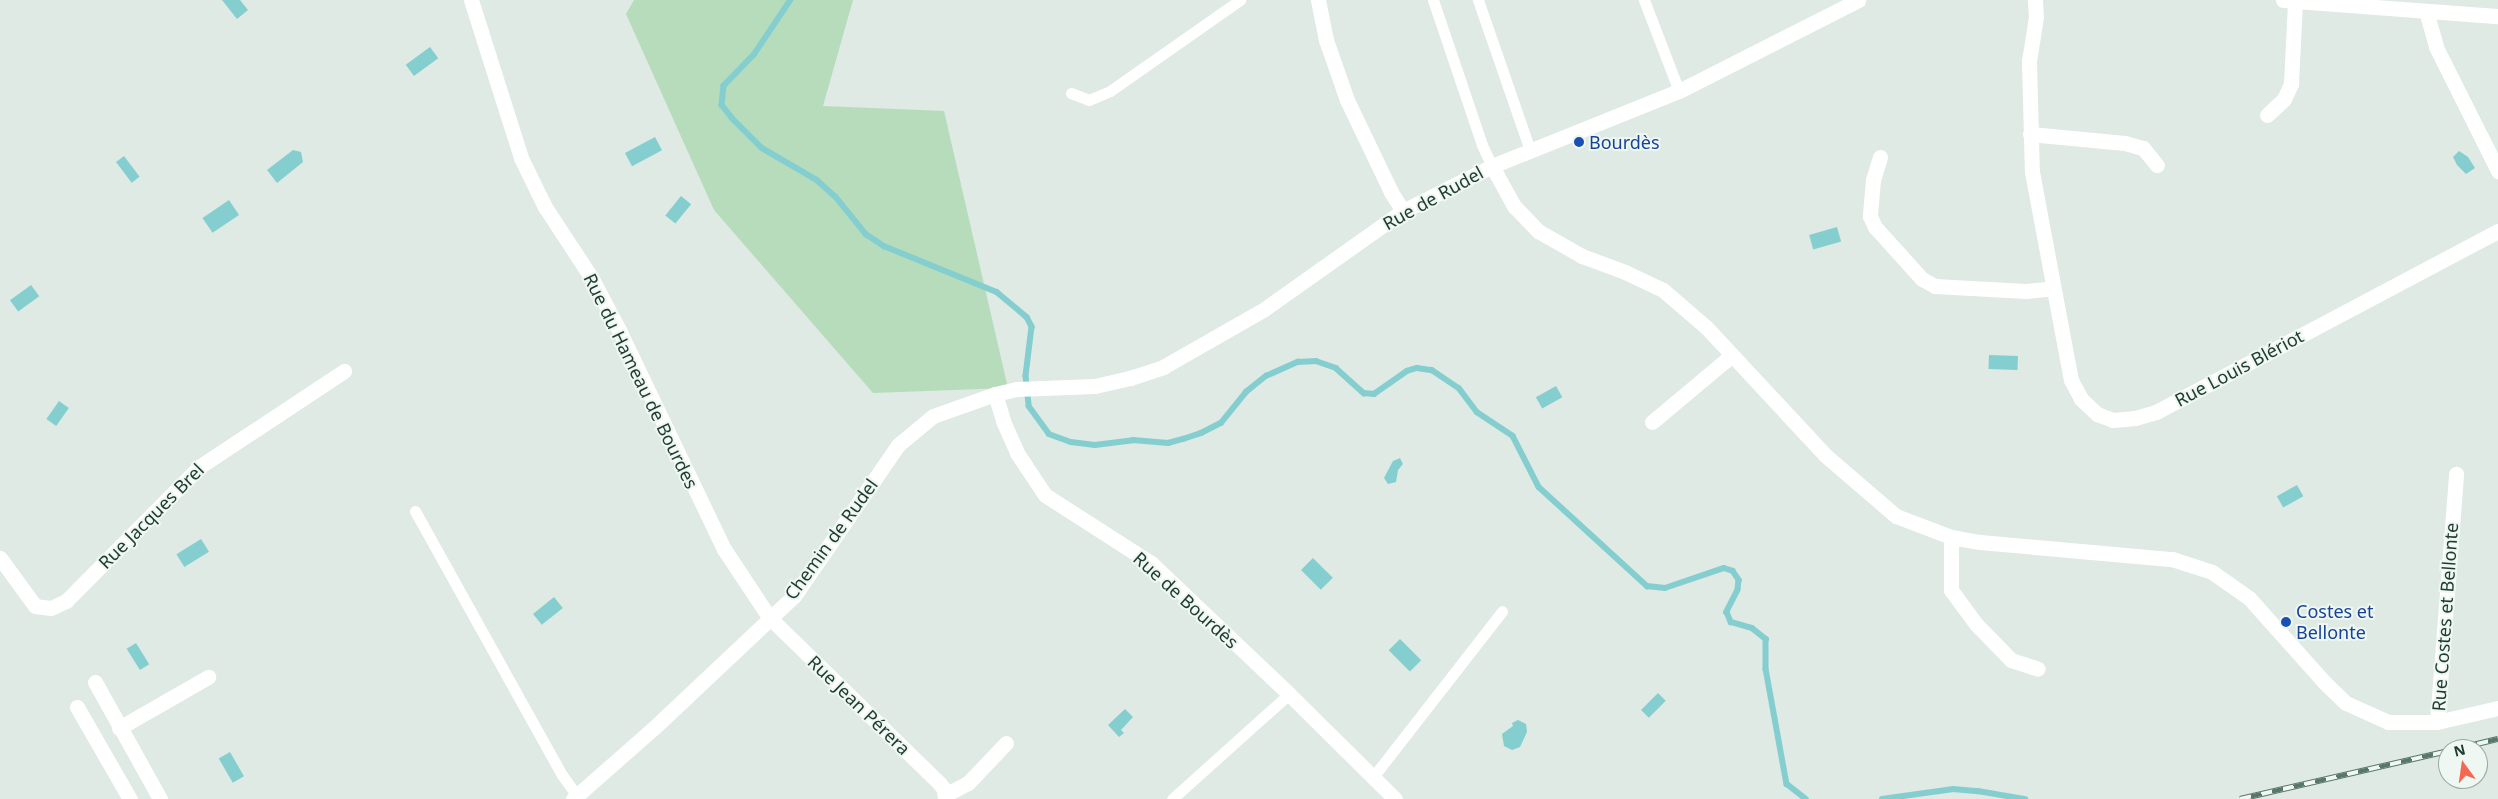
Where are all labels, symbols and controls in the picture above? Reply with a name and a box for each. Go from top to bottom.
place label: Bourdès [1589,131,1660,153]
marker: Bourdès [1573,136,1585,148]
street label: Rue de Rudel [1379,162,1487,234]
street label: Rue du Hameau de Bourdes [579,270,703,492]
street label: Rue Louis Blériot [2171,325,2307,411]
street label: Rue Jacques Brel [94,459,208,573]
street label: Chemin de Rudel [780,474,882,604]
street label: Rue Costes et Bellonte [2428,522,2462,712]
street label: Rue de Bourdès [1129,547,1243,653]
place label: Costes et Bellonte [2296,601,2373,644]
marker: Costes et Bellonte [2280,616,2292,628]
street label: Rue Jean Pérera [803,651,915,759]
north arrow [2438,739,2488,789]
text: N [2452,739,2467,761]

